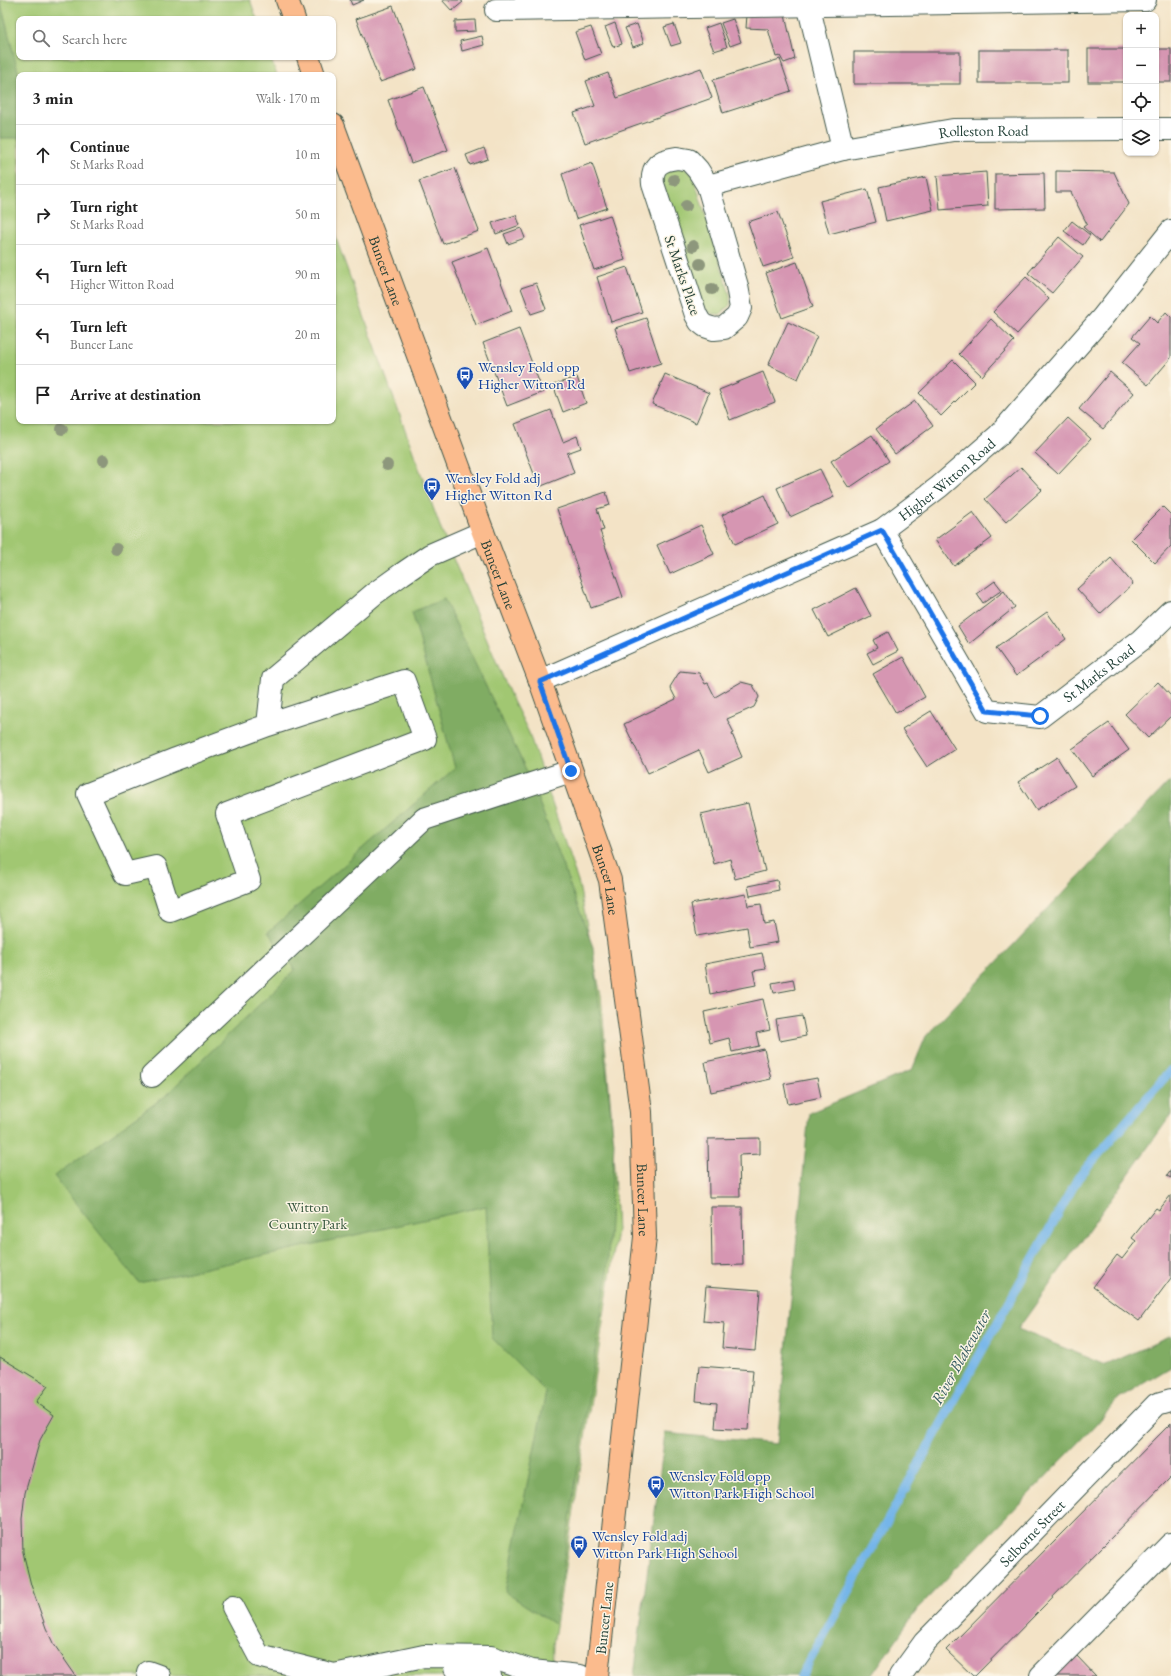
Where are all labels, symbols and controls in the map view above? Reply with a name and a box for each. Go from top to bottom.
map controls [1123,12,1159,156]
button: + [1123,12,1159,48]
search box [16,16,336,60]
icon: search [30,27,52,49]
text: Search here [62,29,127,48]
button: − [1123,48,1159,84]
button: locate [1123,84,1159,120]
text: 3 min [32,87,73,109]
text: Walk · 170 m [256,90,320,107]
street label: Rolleston Road [937,120,1029,142]
button: layers [1123,120,1159,156]
text: Continue [70,137,130,156]
icon: ahead [32,144,54,166]
text: 10 m [295,146,320,163]
text: St Marks Road [70,156,144,173]
text: Turn right [70,197,138,216]
icon: right [32,204,54,226]
text: 50 m [295,206,320,223]
text: St Marks Road [70,216,144,233]
street label: Buncer Lane [365,233,408,308]
street label: St Marks Place [660,233,706,318]
text: Turn left [70,257,127,276]
icon: left [32,264,54,286]
text: 90 m [295,266,320,283]
text: Higher Witton Road [70,276,174,293]
text: Turn left [70,317,127,336]
icon: left [32,324,54,346]
text: 20 m [295,326,320,343]
text: Buncer Lane [70,336,133,353]
place label: Wensley Fold opp Higher Witton Rd [478,357,586,393]
bus stop icon: Wensley Fold opp Higher Witton Rd [455,365,475,390]
icon: arrive [32,384,54,406]
text: Arrive at destination [70,385,201,404]
street label: Higher Witton Road [894,433,999,524]
place label: Wensley Fold adj Higher Witton Rd [445,468,553,504]
bus stop icon: Wensley Fold adj Higher Witton Rd [422,476,442,501]
street label: Buncer Lane [477,537,521,612]
street label: St Marks Road [1059,639,1138,706]
route start [1031,707,1049,725]
route end [562,762,580,780]
street label: Buncer Lane [589,841,624,916]
street label: Buncer Lane [633,1163,654,1237]
park label: Witton Country Park [269,1197,348,1233]
water label: River Blakewater [926,1305,996,1408]
place label: Wensley Fold opp Witton Park High School [669,1466,815,1502]
bus stop icon: Wensley Fold opp Witton Park High School [646,1474,666,1499]
street label: Selborne Street [995,1495,1069,1570]
place label: Wensley Fold adj Witton Park High School [592,1526,738,1562]
bus stop icon: Wensley Fold adj Witton Park High School [569,1534,589,1559]
street label: Buncer Lane [591,1581,617,1655]

